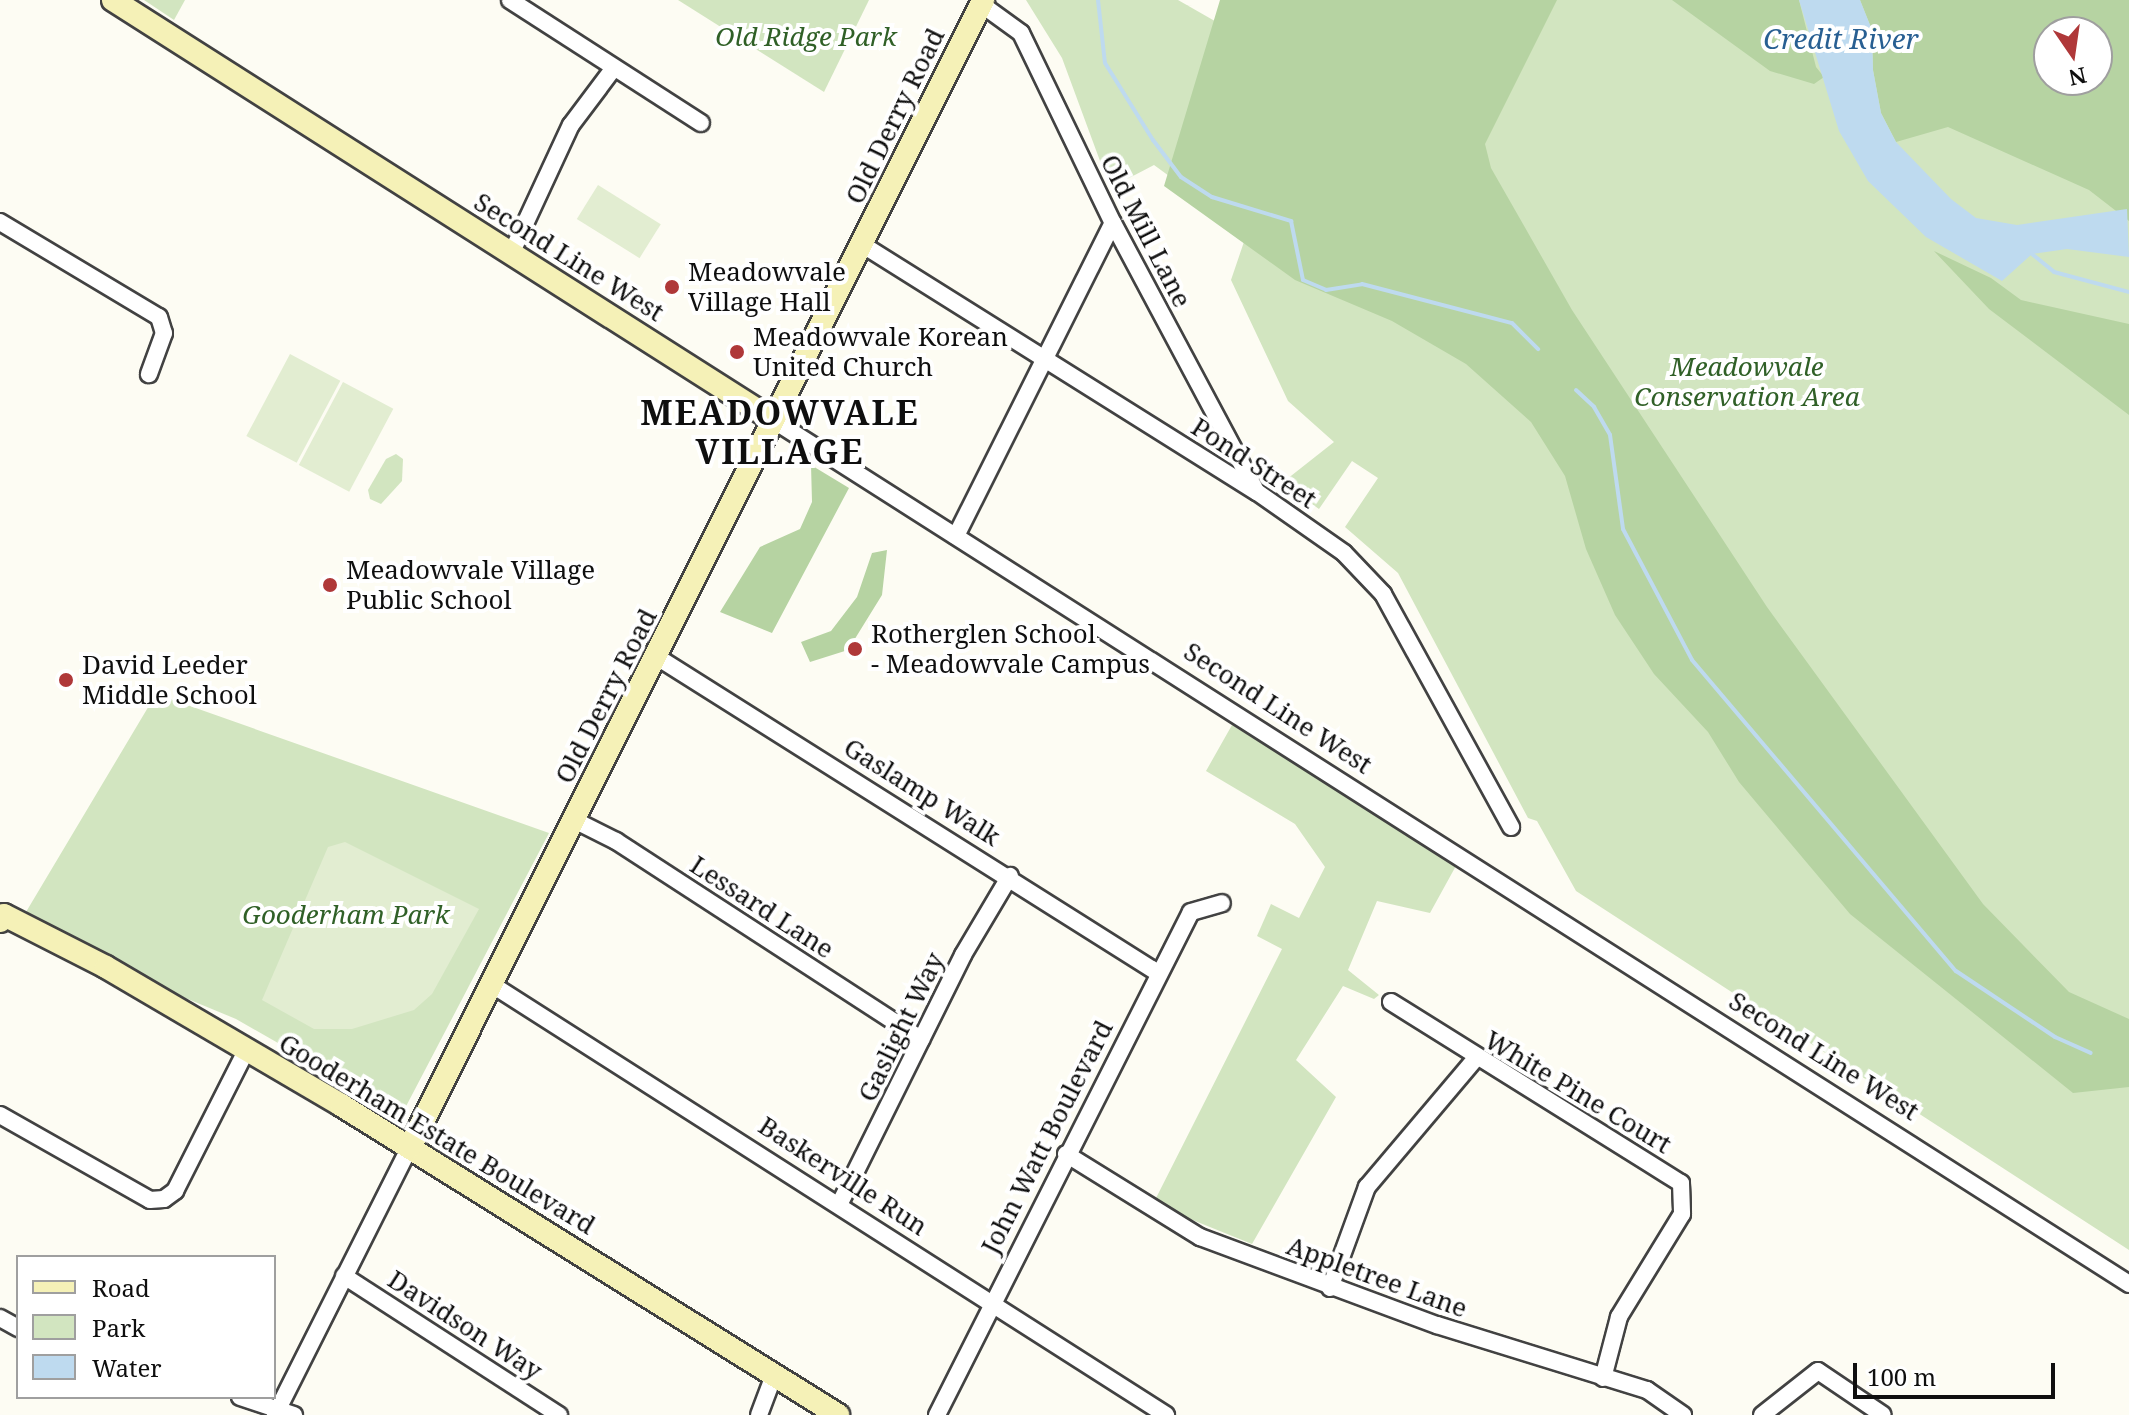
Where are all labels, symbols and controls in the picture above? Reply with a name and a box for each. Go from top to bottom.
north arrow [2033,16,2113,96]
park label: Old Ridge Park [715,21,897,53]
water label: Credit River [1763,21,1919,55]
street label: Old Derry Road [839,23,951,209]
text: N [2066,61,2090,94]
street label: Old Mill Lane [1094,149,1198,313]
street label: Second Line West [468,186,670,328]
place label: Meadowvale Village Hall [688,256,846,318]
marker: Meadowvale Village Hall [663,278,681,296]
place label: Meadowvale Korean United Church [753,321,1008,382]
marker: Meadowvale Korean United Church [728,343,746,361]
park label: Meadowvale Conservation Area [1634,351,1860,412]
district label: MEADOWVALE VILLAGE [640,392,920,472]
street label: Pond Street [1186,411,1322,515]
place label: Meadowvale Village Public School [346,554,595,616]
marker: Meadowvale Village Public School [321,576,339,594]
street label: Old Derry Road [549,604,663,788]
place label: Rotherglen School - Meadowvale Campus [871,618,1150,680]
street label: Second Line West [1178,636,1378,780]
marker: Rotherglen School - Meadowvale Campus [846,640,864,658]
place label: David Leeder Middle School [82,649,257,710]
marker: David Leeder Middle School [57,671,75,689]
street label: Gaslamp Walk [838,732,1006,852]
street label: Lessard Lane [684,849,840,965]
park label: Gooderham Park [242,899,450,931]
street label: Gaslight Way [851,947,951,1107]
street label: Second Line West [1723,985,1925,1127]
street label: John Watt Boulevard [975,1015,1119,1259]
street label: White Pine Court [1479,1024,1677,1160]
street label: Gooderham Estate Boulevard [273,1027,601,1241]
street label: Baskerville Run [753,1110,933,1242]
street label: Appletree Lane [1283,1230,1471,1324]
legend [16,1255,276,1399]
street label: Davidson Way [382,1264,548,1386]
text: Road [92,1271,150,1304]
text: Park [92,1311,145,1344]
scale bar [1857,1347,2059,1397]
text: Water [92,1351,162,1384]
text: 100 m [1867,1360,1936,1393]

